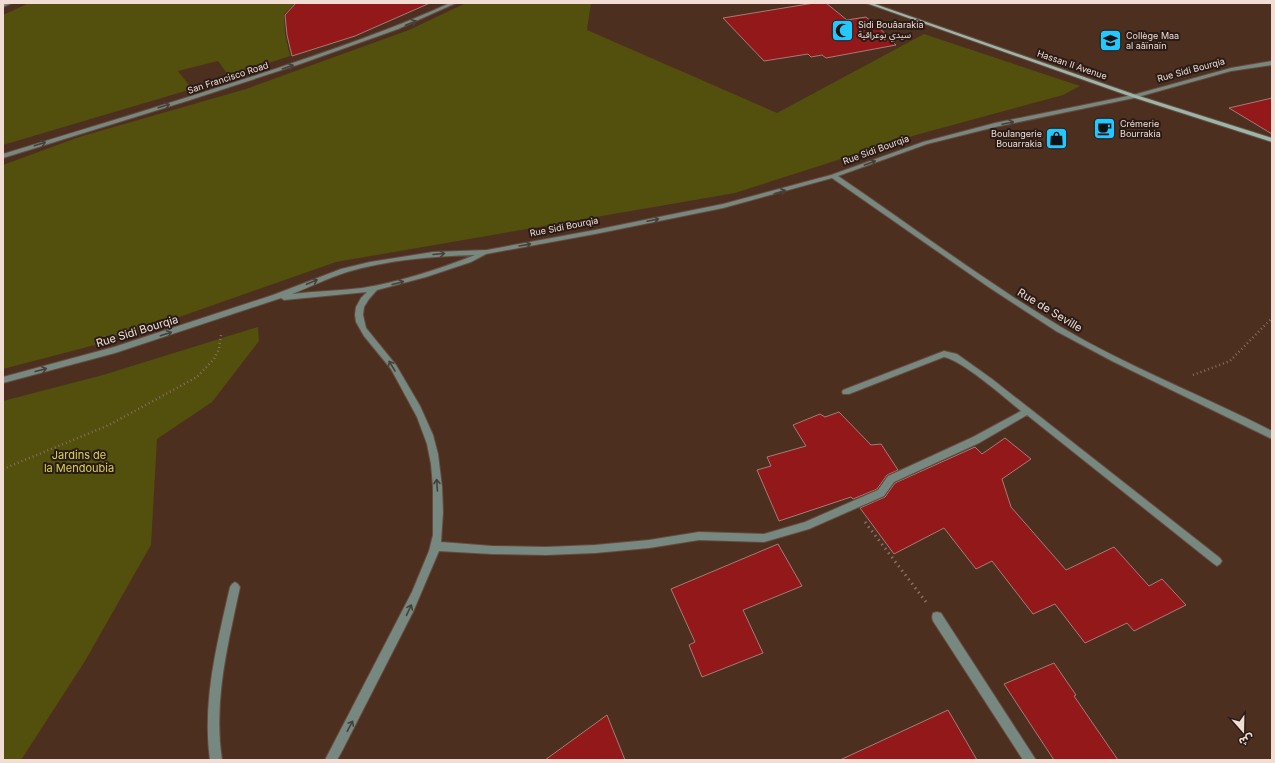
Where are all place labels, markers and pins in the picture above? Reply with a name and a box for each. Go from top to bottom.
mosque icon: Sidi Bouâarakia سيدي بوعراقية [830,17,856,43]
place label: Sidi Bouâarakia سيدي بوعراقية [858,19,924,42]
school or university icon: Collège Maa al aâïnaïn [1098,28,1124,54]
place label: Collège Maa al aâïnaïn [1126,30,1179,51]
cafe icon: Crémerie Bourrakia [1091,116,1117,142]
place label: Crémerie Bourrakia [1120,118,1161,139]
shop icon: Boulangerie Bouarrakia [1044,126,1070,152]
place label: Boulangerie Bouarrakia [991,128,1042,149]

